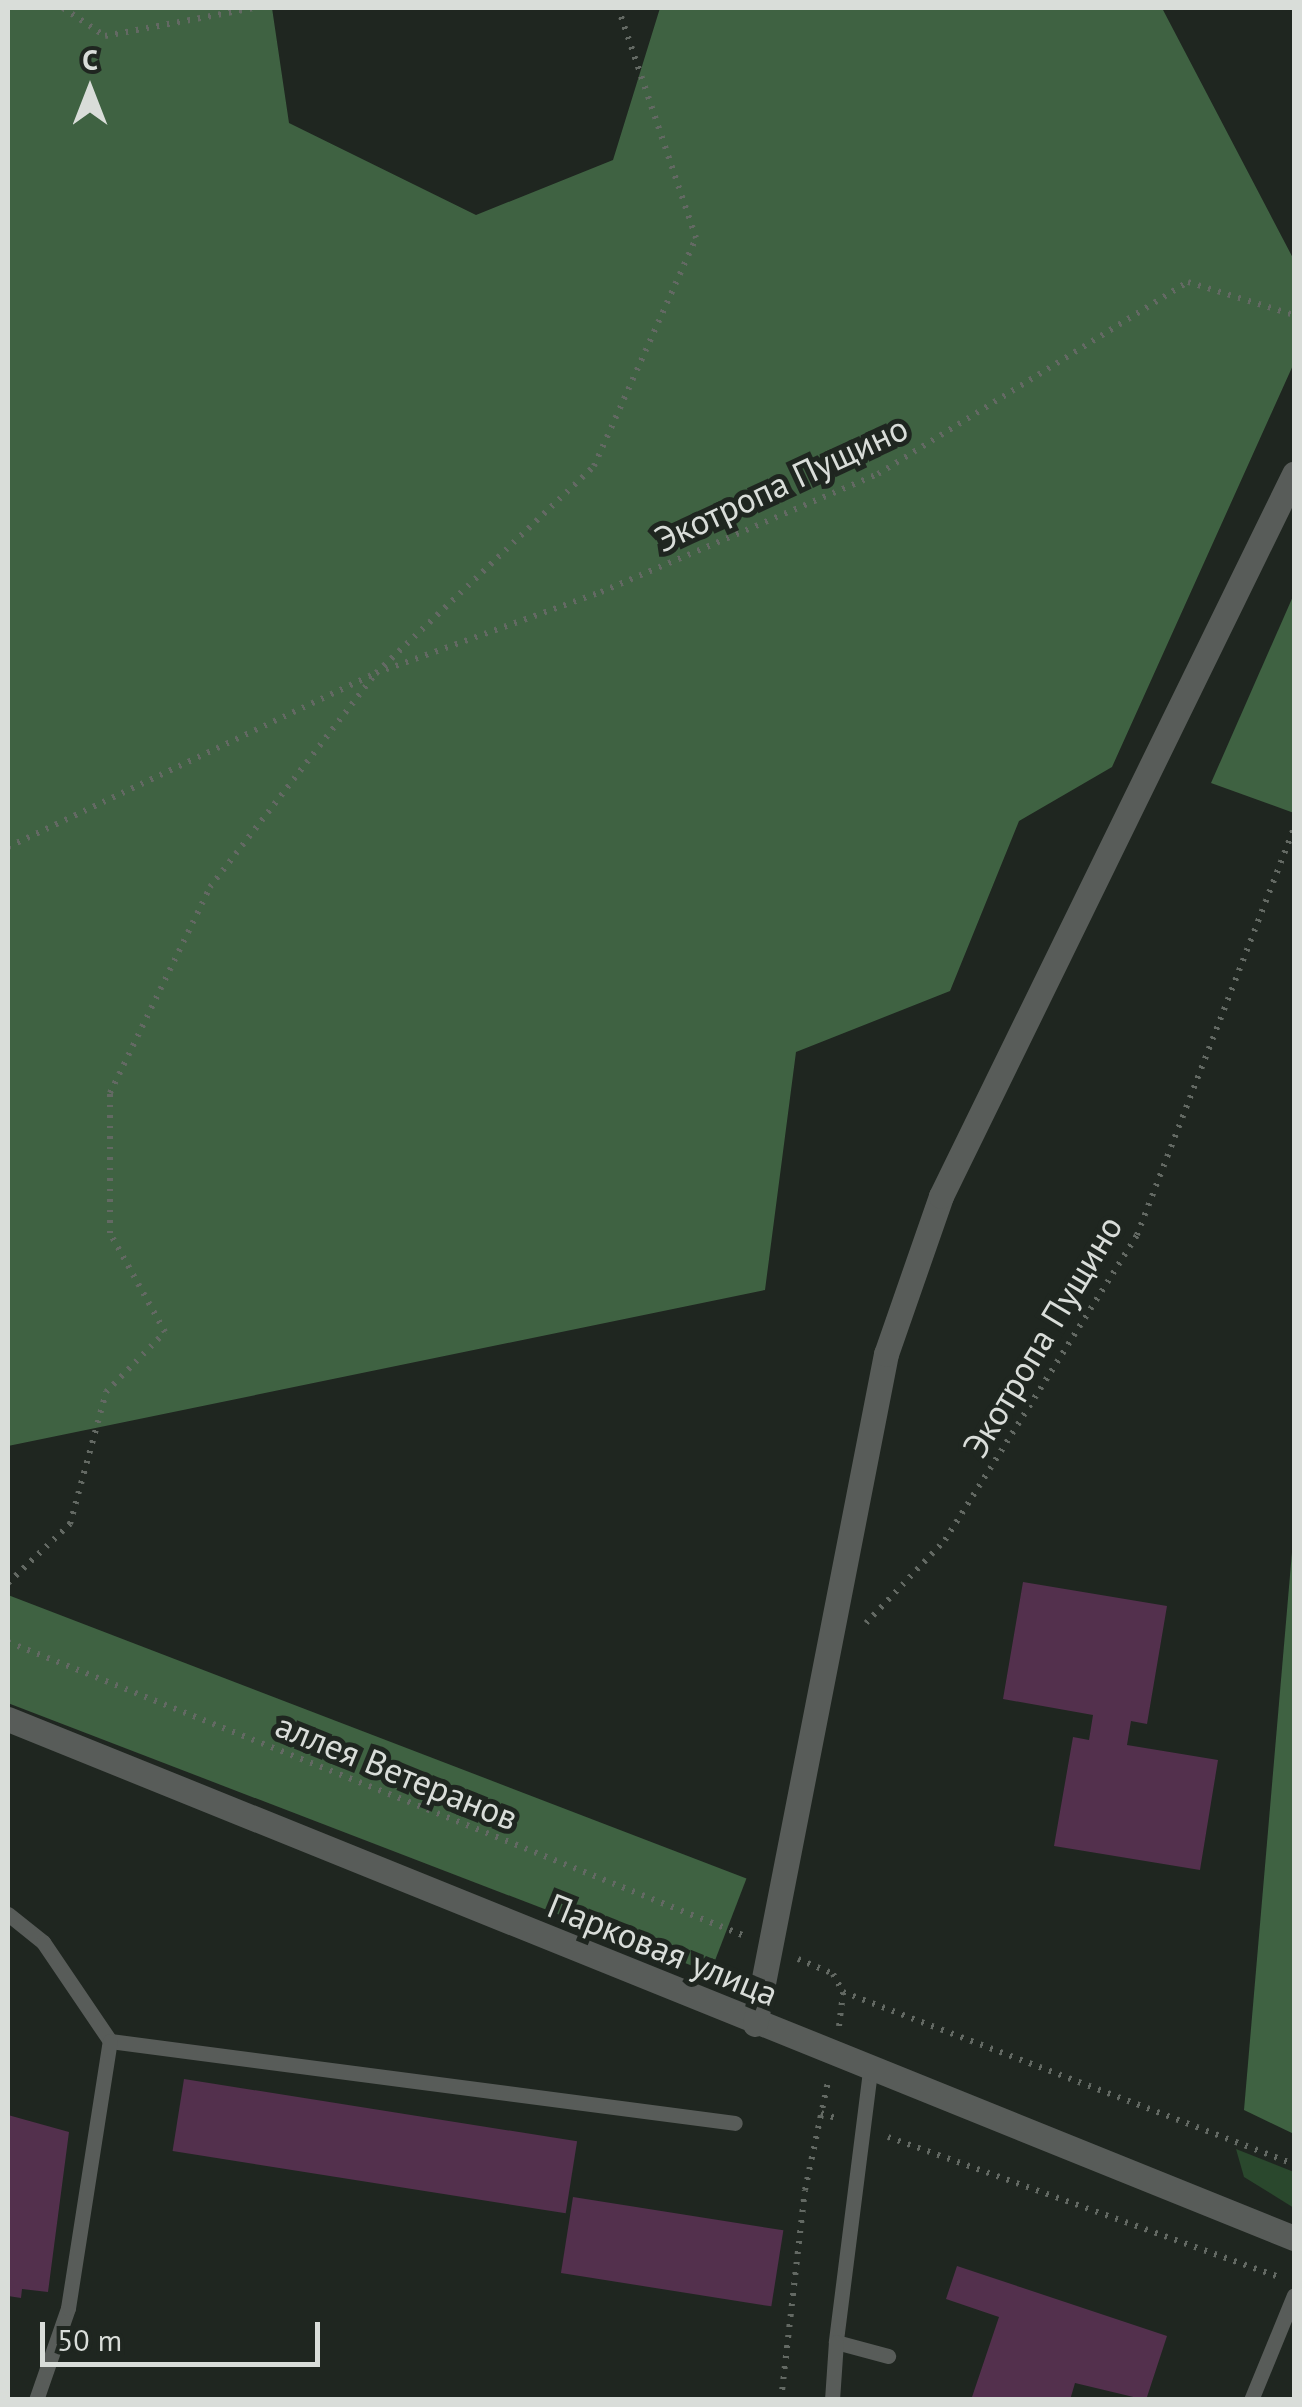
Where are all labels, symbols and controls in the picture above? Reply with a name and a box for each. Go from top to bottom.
north arrow [40,40,140,140]
text: С [82,41,98,78]
street label: Экотропа Пущино [648,406,914,560]
street label: Экотропа Пущино [953,1208,1131,1464]
street label: аллея Ветеранов [270,1703,524,1839]
street label: Парковая улица [542,1884,784,2014]
scale bar [45,2302,325,2364]
text: 50 m [57,2320,122,2359]

